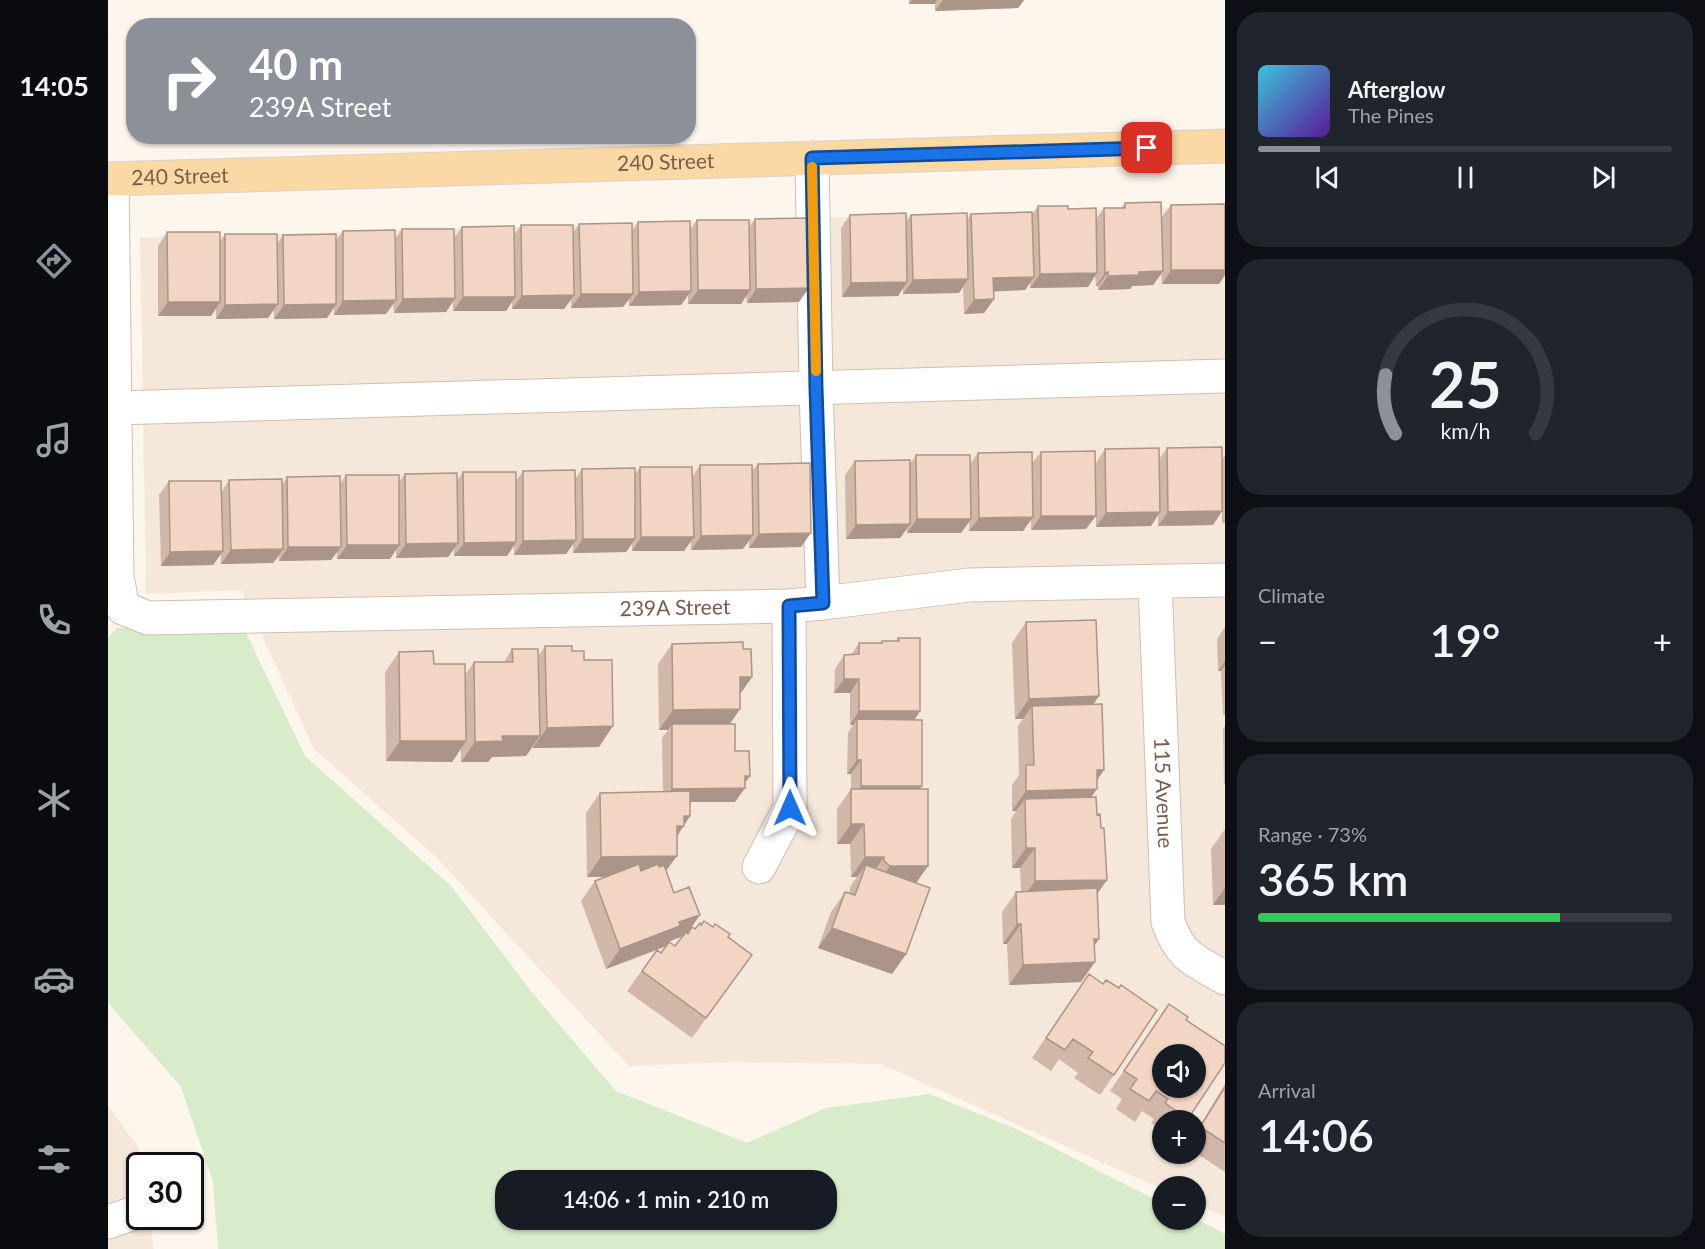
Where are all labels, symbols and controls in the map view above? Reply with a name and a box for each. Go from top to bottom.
text: 40 m [249,39,343,89]
icon: right [150,42,228,120]
text: 14:05 [19,69,89,102]
text: Afterglow [1348,76,1445,103]
text: 239A Street [249,90,391,123]
text: The Pines [1348,103,1434,127]
pin [1121,122,1172,173]
icon: arrive [1130,131,1163,164]
street label: 240 Street [617,147,715,175]
street label: 240 Street [131,161,229,189]
icon: previous [1311,161,1344,194]
icon: pause [1449,161,1482,194]
icon: next [1587,161,1620,194]
icon: directions [33,240,75,282]
text: 25 [1429,346,1501,421]
icon: music [33,419,75,461]
text: km/h [1440,419,1490,445]
text: Climate [1258,583,1325,607]
street label: 239A Street [619,593,731,620]
icon: phone [33,599,75,641]
text: 19° [1430,613,1500,667]
text: − [1258,621,1277,661]
text: + [1653,621,1672,661]
street label: 115 Avenue [1150,737,1179,849]
position arrow [758,776,822,840]
icon: climate [33,779,75,821]
text: Range · 73% [1258,822,1367,846]
text: 365 km [1258,852,1408,906]
icon: car [33,958,75,1000]
map controls [1152,1044,1206,1230]
button: sound [1152,1044,1206,1098]
text: Arrival [1258,1078,1316,1102]
text: 14:06 [1258,1108,1374,1162]
button: + [1152,1110,1206,1164]
icon: filters [33,1138,75,1180]
speed limit sign: 30 [126,1152,204,1230]
button: − [1152,1176,1206,1230]
text: 14:06 · 1 min · 210 m [563,1186,769,1213]

